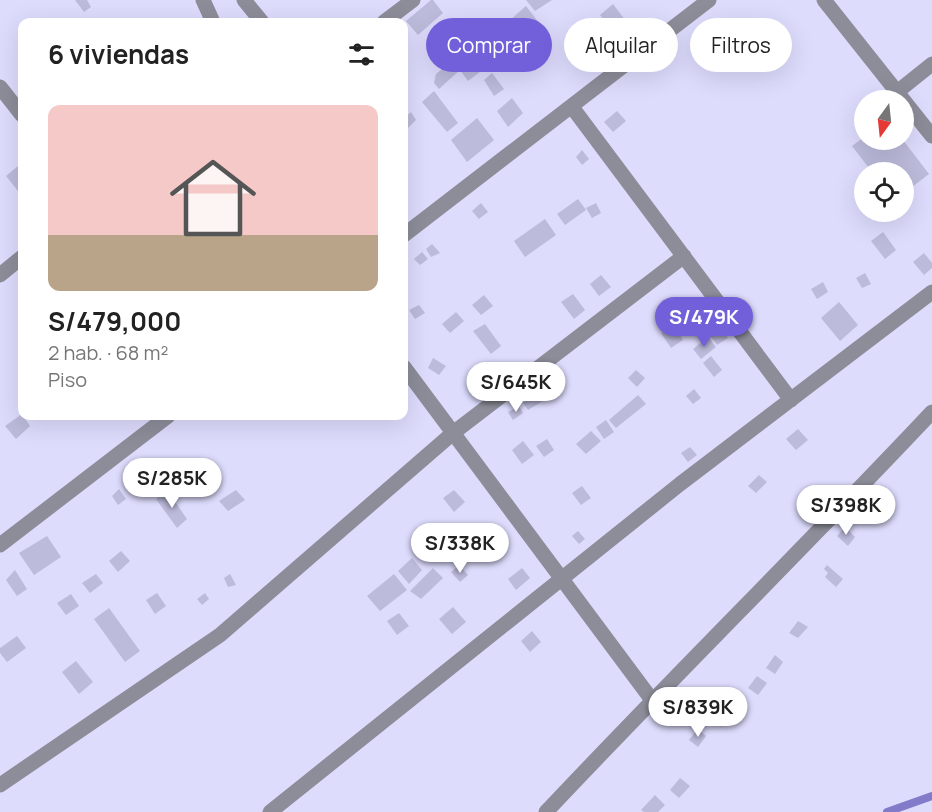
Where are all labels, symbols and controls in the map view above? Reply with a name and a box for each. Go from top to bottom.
chip: Comprar [426,18,552,72]
chip: Alquilar [564,18,678,72]
chip: Filtros [690,18,792,72]
text: 6 viviendas [48,36,189,72]
icon: filters [345,38,378,71]
north arrow [854,90,914,150]
map controls [854,90,914,222]
icon: home [159,144,267,252]
button: locate [854,162,914,222]
pin: S/479K [655,297,753,348]
text: S/479,000 [48,303,181,339]
text: S/479K [669,303,739,330]
text: 2 hab. · 68 m² [48,339,168,366]
pin: S/645K [467,362,565,413]
text: Piso [48,366,87,393]
text: S/645K [480,368,552,395]
pin: S/285K [123,458,221,509]
text: S/285K [137,464,207,491]
pin: S/398K [797,485,895,536]
text: S/398K [810,491,882,518]
pin: S/338K [411,523,509,574]
text: S/338K [425,529,495,556]
pin: S/839K [649,687,747,738]
text: S/839K [662,693,734,720]

